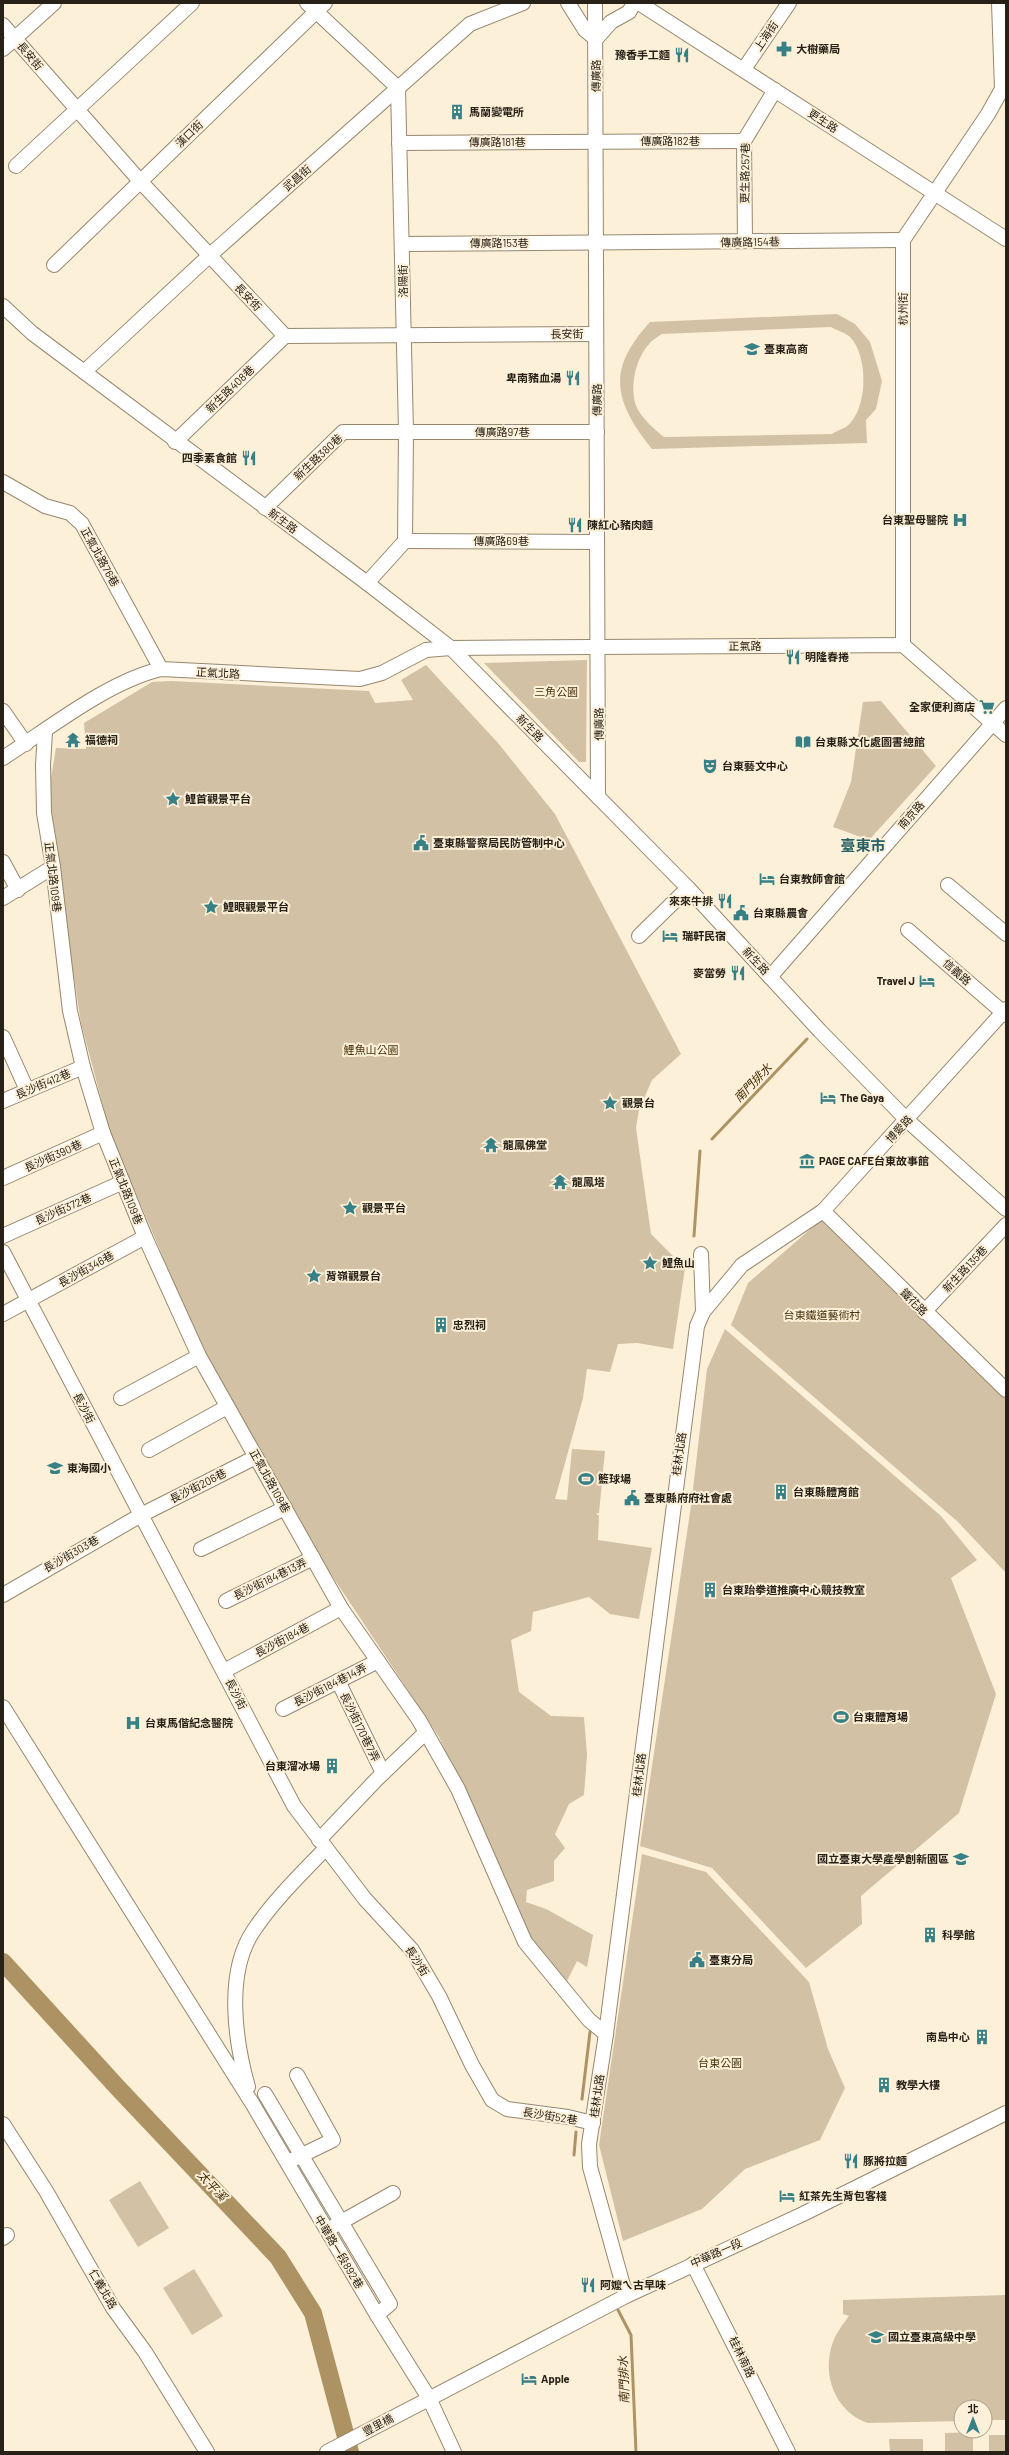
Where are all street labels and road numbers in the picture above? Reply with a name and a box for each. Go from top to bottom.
street label: 上海街 [751,18,780,53]
street label: 長安街 [15,39,46,72]
street label: 傳廣路 [589,60,602,93]
street label: 更生路 [806,106,841,135]
street label: 漢口街 [172,118,205,150]
street label: 傳廣路182巷 [640,134,700,147]
street label: 傳廣路181巷 [468,135,526,148]
street label: 更生路257巷 [737,142,752,203]
street label: 武昌街 [280,162,313,193]
street label: 傳廣路154巷 [720,234,780,249]
street label: 傳廣路153巷 [469,236,529,249]
street label: 洛陽街 [396,264,409,298]
street label: 長安街 [232,280,264,313]
street label: 杭州街 [896,293,909,326]
street label: 長安街 [550,327,584,340]
street label: 新生路408巷 [203,362,256,415]
street label: 傳廣路 [590,384,603,417]
street label: 傳廣路97巷 [475,425,529,438]
street label: 新生路380巷 [291,431,345,482]
street label: 新生路 [266,506,300,536]
street label: 正氣北路76巷 [79,525,122,589]
street label: 傳廣路69巷 [473,534,529,547]
street label: 正氣路 [729,639,762,652]
street label: 正氣北路 [196,665,240,680]
street label: 傳廣路 [592,707,605,741]
street label: 新生路 [514,711,547,744]
street label: 南京路 [895,798,926,831]
street label: 正氣北路109巷 [43,841,64,913]
street label: 新生路 [740,944,772,977]
street label: 信義路 [941,956,974,987]
street label: 長沙街412巷 [13,1066,72,1101]
street label: 博愛路 [883,1112,915,1145]
street label: 長沙街390巷 [22,1137,84,1174]
street label: 正氣北路109巷 [107,1156,146,1226]
street label: 長沙街372巷 [32,1190,93,1227]
street label: 新生路135巷 [940,1243,990,1295]
street label: 長沙街346巷 [56,1248,116,1289]
street label: 鐵花路 [898,1285,931,1318]
street label: 長沙街 [71,1390,98,1425]
street label: 桂林北路 [669,1431,688,1477]
street label: 正氣北路109巷 [248,1447,293,1515]
street label: 長沙街206巷 [167,1466,228,1505]
street label: 長沙街303巷 [41,1533,101,1575]
street label: 長沙街184巷13弄 [231,1555,309,1602]
street label: 長沙街184巷 [252,1620,311,1659]
street label: 長沙街184巷14弄 [291,1660,369,1709]
street label: 長沙街 [223,1676,250,1711]
street label: 長沙街170巷7弄 [338,1690,383,1764]
street label: 桂林北路 [629,1752,648,1798]
street label: 長沙街 [403,1943,432,1978]
street label: 桂林北路 [587,2073,606,2119]
street label: 長沙街52巷 [522,2105,579,2126]
street label: 中華路一段892巷 [312,2213,366,2291]
street label: 中華路一段 [688,2235,744,2270]
street label: 仁義北路 [87,2266,120,2311]
street label: 桂林南路 [727,2334,758,2379]
street label: 豐里橋 [360,2411,395,2438]

